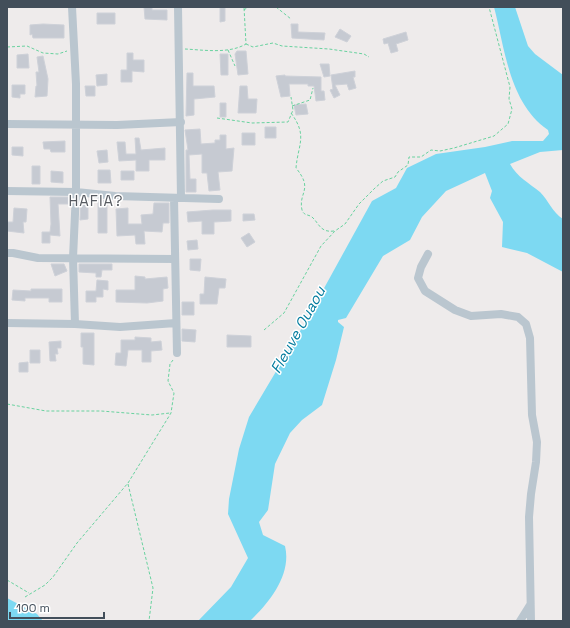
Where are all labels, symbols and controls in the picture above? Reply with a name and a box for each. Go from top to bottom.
district label: HAFIA? [69,191,123,210]
water label: Fleuve Ouaou [266,282,330,377]
scale bar [10,594,104,620]
text: 100 m [16,600,50,616]

